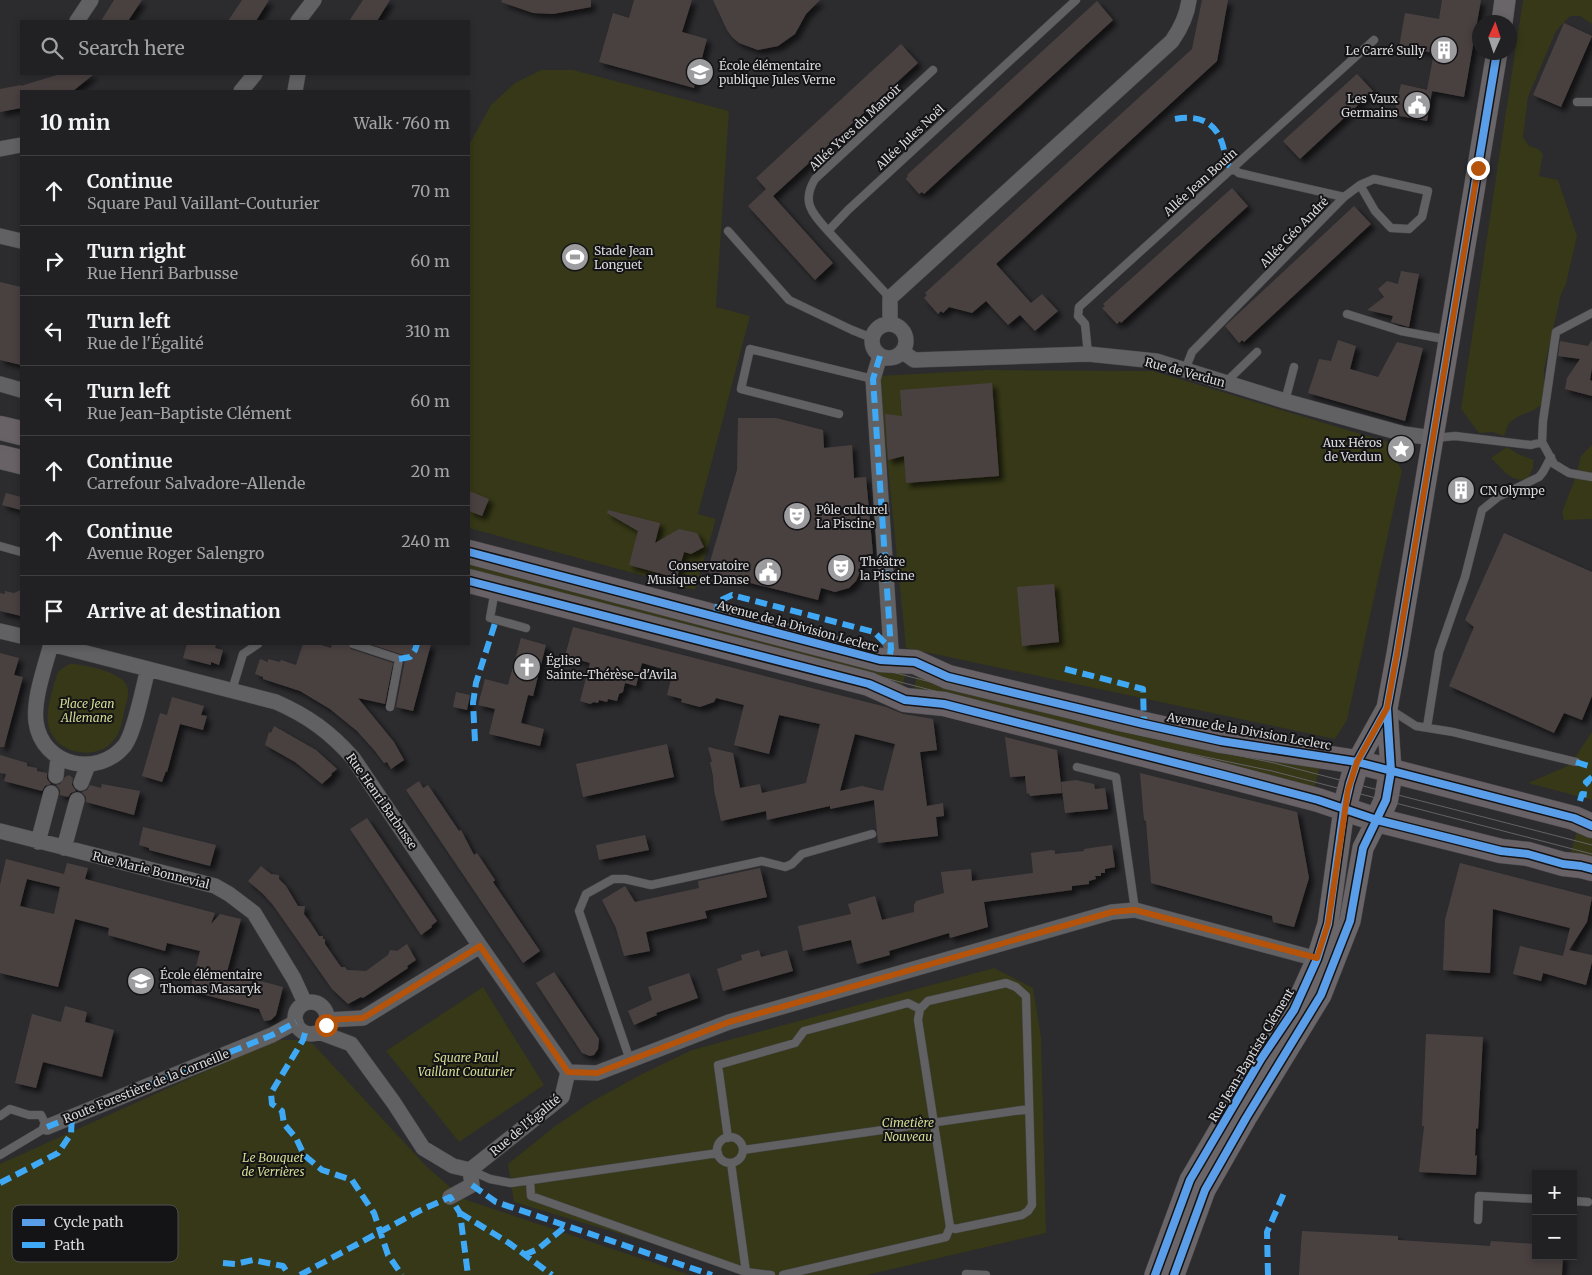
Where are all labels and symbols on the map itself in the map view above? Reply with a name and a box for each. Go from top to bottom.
north arrow [1472,15,1517,60]
building icon: Le Carré Sully [1429,35,1459,65]
place label: Le Carré Sully [1346,43,1425,58]
school or university icon: École élémentaire publique Jules Verne [685,57,715,87]
place label: École élémentaire publique Jules Verne [719,58,835,87]
street label: Allée Yves du Manoir [805,80,905,174]
public building icon: Les Vaux Germains [1402,90,1432,120]
place label: Les Vaux Germains [1341,91,1399,120]
street label: Allée Jules Noël [872,101,948,173]
street label: Allée Jean Bouin [1159,145,1240,220]
route end [1467,157,1490,180]
street label: Allée Géo André [1256,194,1331,271]
sports icon: Stade Jean Longuet [560,242,590,272]
place label: Stade Jean Longuet [594,243,654,272]
street label: Rue de Verdun [1143,354,1227,390]
place icon: Aux Héros de Verdun [1386,434,1416,464]
place label: Aux Héros de Verdun [1322,435,1382,464]
building icon: CN Olympe [1446,475,1476,505]
place label: CN Olympe [1480,483,1545,498]
theatre icon: Pôle culturel La Piscine [782,501,812,531]
place label: Pôle culturel La Piscine [816,502,888,531]
theatre icon: Théâtre la Piscine [826,553,856,583]
place label: Théâtre la Piscine [860,554,915,583]
public building icon: Conservatoire Musique et Danse [753,557,783,587]
place label: Conservatoire Musique et Danse [647,558,749,587]
street label: Avenue de la Division Leclerc [715,597,880,655]
church icon: Église Sainte-Thérèse-d'Avila [512,652,542,682]
place label: Église Sainte-Thérèse-d'Avila [546,653,678,682]
park label: Place Jean Allemane [59,696,115,725]
street label: Avenue de la Division Leclerc [1165,709,1332,753]
street label: Rue Henri Barbusse [343,750,421,852]
street label: Rue Marie Bonnevial [91,848,211,892]
school or university icon: École élémentaire Thomas Masaryk [126,966,156,996]
place label: École élémentaire Thomas Masaryk [160,967,262,996]
street label: Rue Jean-Baptiste Clément [1205,985,1297,1125]
route start [315,1014,338,1037]
street label: Route Forestière de la Corneille [61,1046,231,1126]
park label: Square Paul Vaillant Couturier [418,1050,515,1079]
street label: Rue de l'Égalité [487,1091,563,1159]
park label: Cimetière Nouveau [882,1115,934,1144]
park label: Le Bouquet de Verrières [241,1150,305,1179]
legend [12,1205,178,1262]
text: Cycle path [54,1213,124,1231]
text: Path [54,1236,85,1254]

